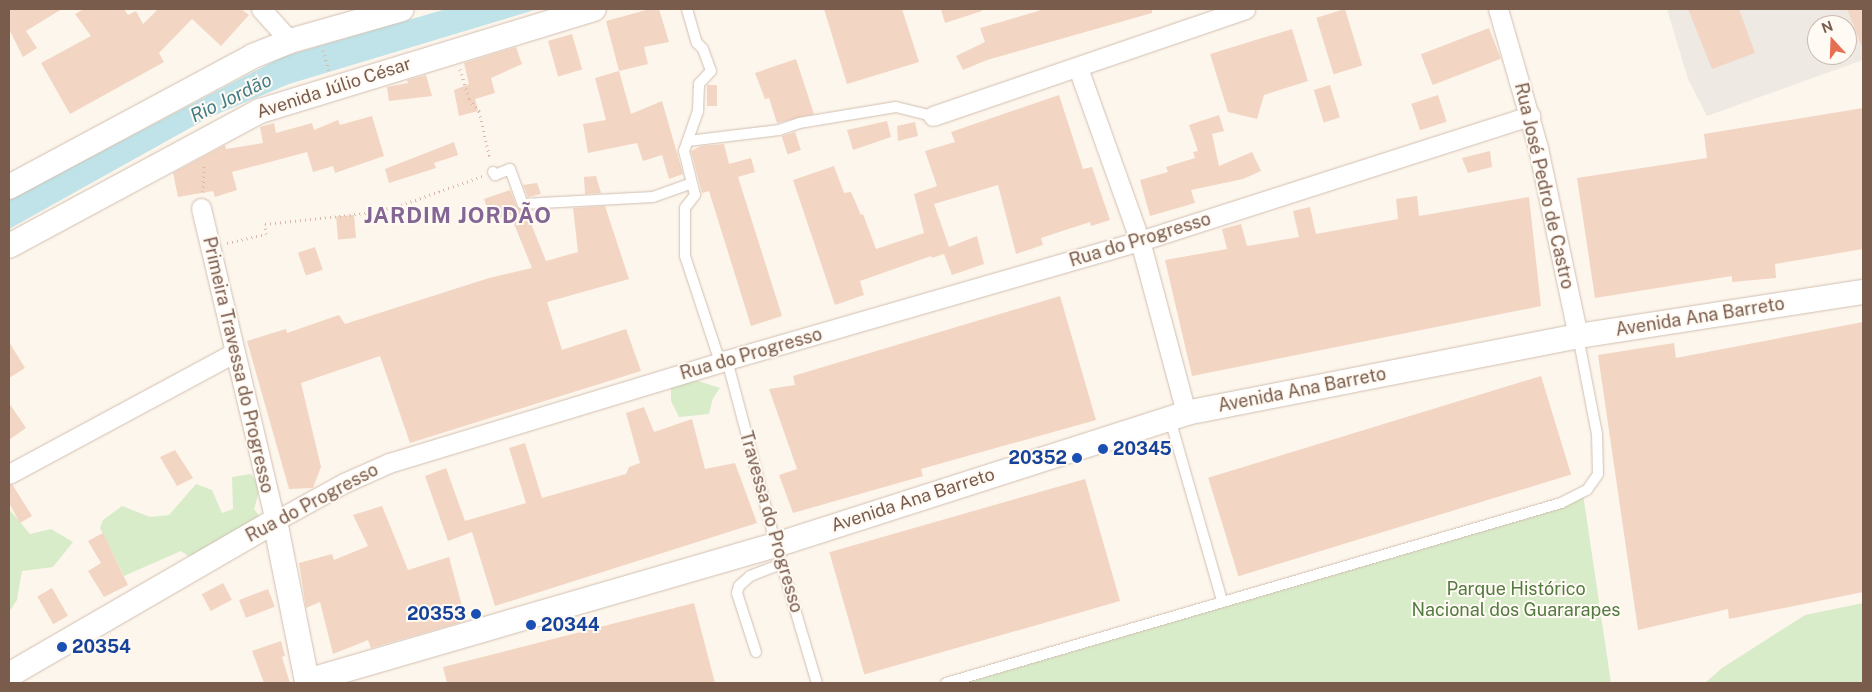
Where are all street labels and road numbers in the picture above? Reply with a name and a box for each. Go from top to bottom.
street label: Avenida Júlio César [254,53,414,123]
street label: Rua José Pedro de Castro [1510,80,1578,292]
street label: Rua do Progresso [1066,208,1214,272]
street label: Primeira Travessa do Progresso [198,235,278,495]
street label: Avenida Ana Barreto [1614,293,1786,341]
street label: Rua do Progresso [677,323,825,385]
street label: Avenida Ana Barreto [1216,363,1388,417]
street label: Travessa do Progresso [735,428,807,616]
street label: Rua do Progresso [242,459,382,547]
street label: Avenida Ana Barreto [828,463,998,537]

